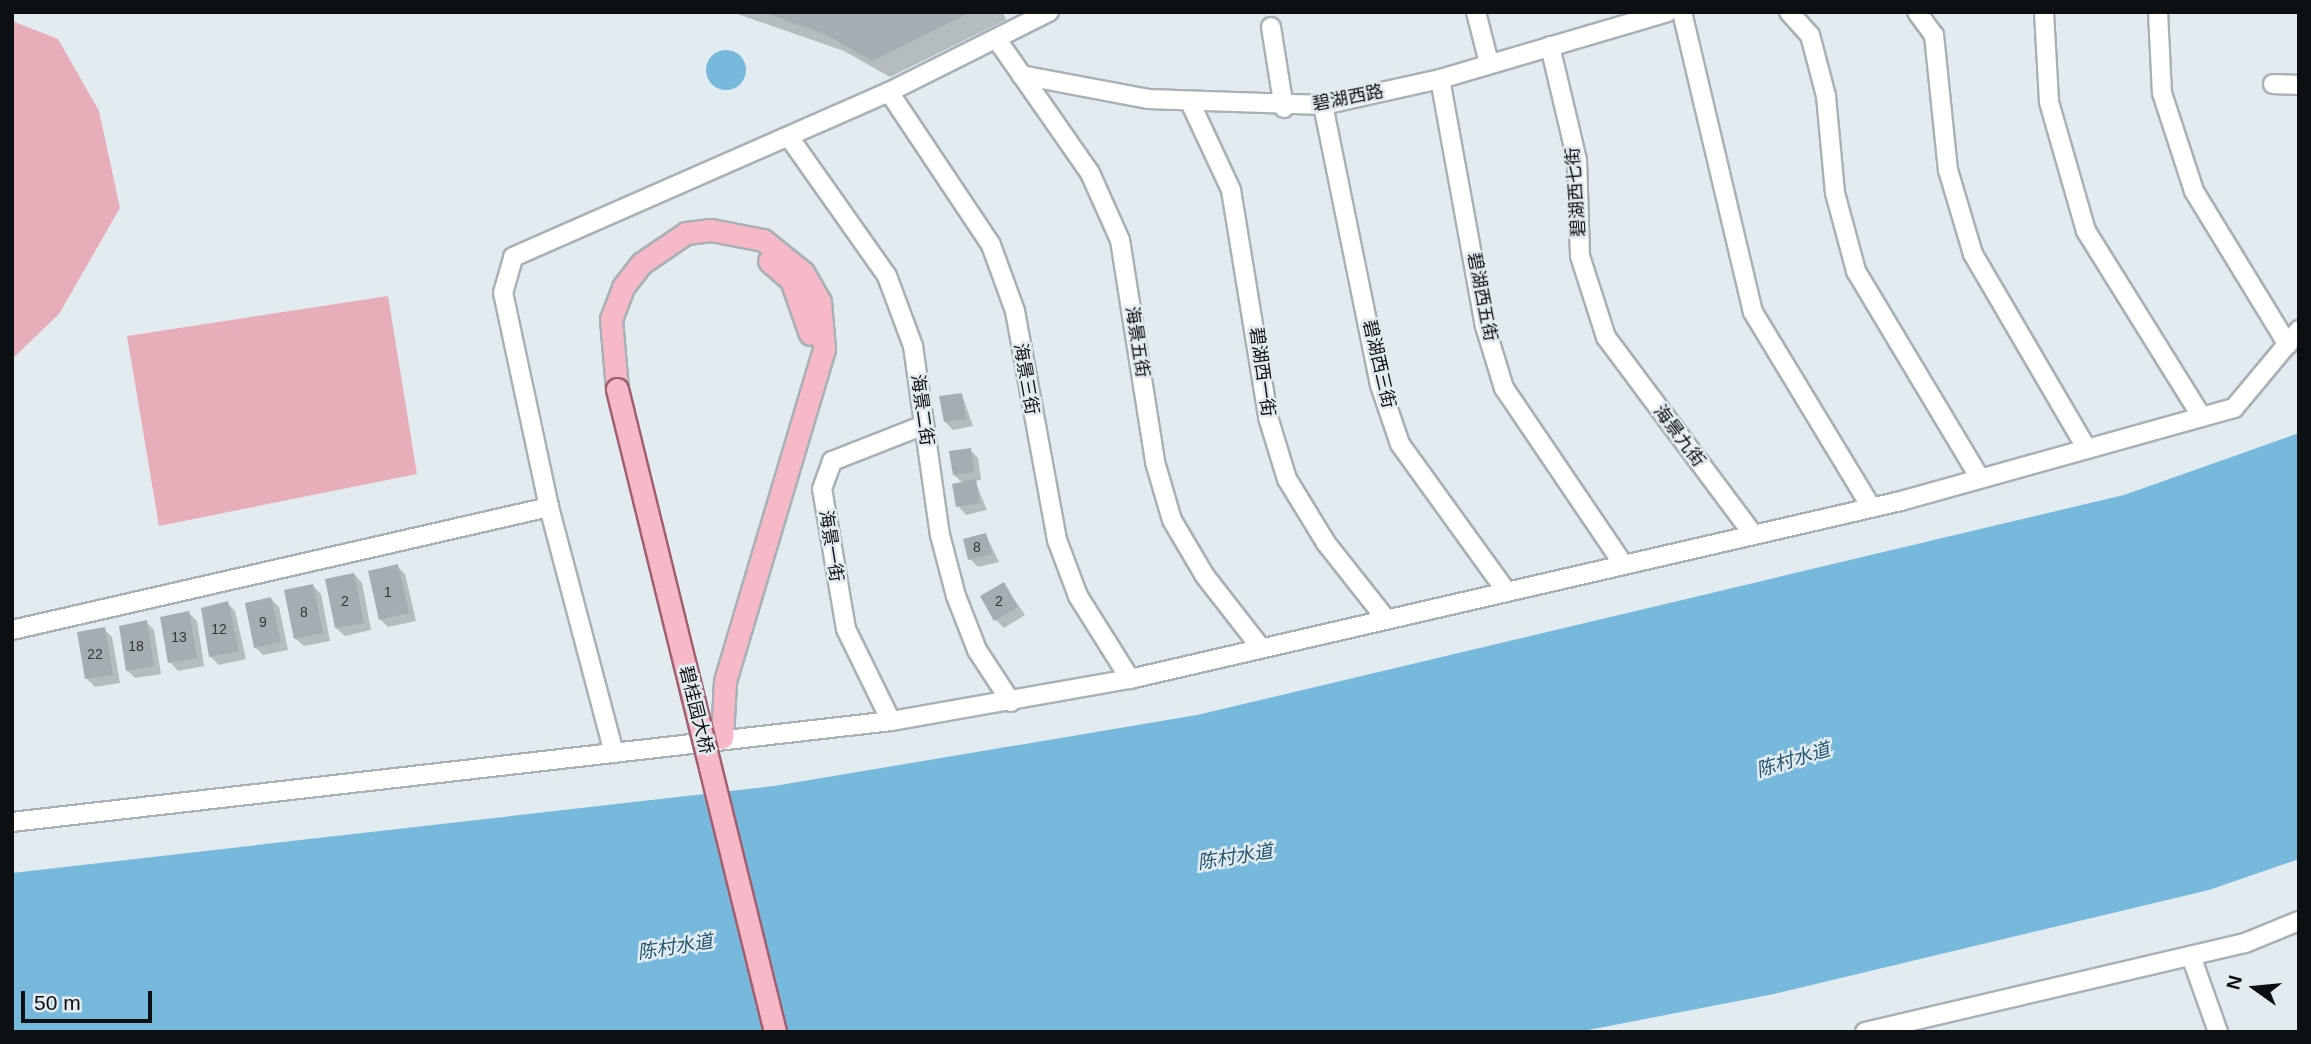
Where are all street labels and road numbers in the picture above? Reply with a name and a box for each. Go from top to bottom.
street label: 碧湖西路 [1311,81,1385,115]
street label: 碧湖西七街 [1562,146,1590,238]
street label: 碧湖西五街 [1463,251,1501,343]
street label: 海景五街 [1121,305,1153,379]
street label: 碧湖西三街 [1358,318,1400,410]
street label: 碧湖西一街 [1245,326,1279,418]
street label: 海景三街 [1009,342,1043,416]
street label: 海景二街 [906,373,938,447]
street label: 海景九街 [1649,401,1709,471]
street label: 海景一街 [815,509,847,583]
street label: 碧桂园大桥 [675,664,717,756]

